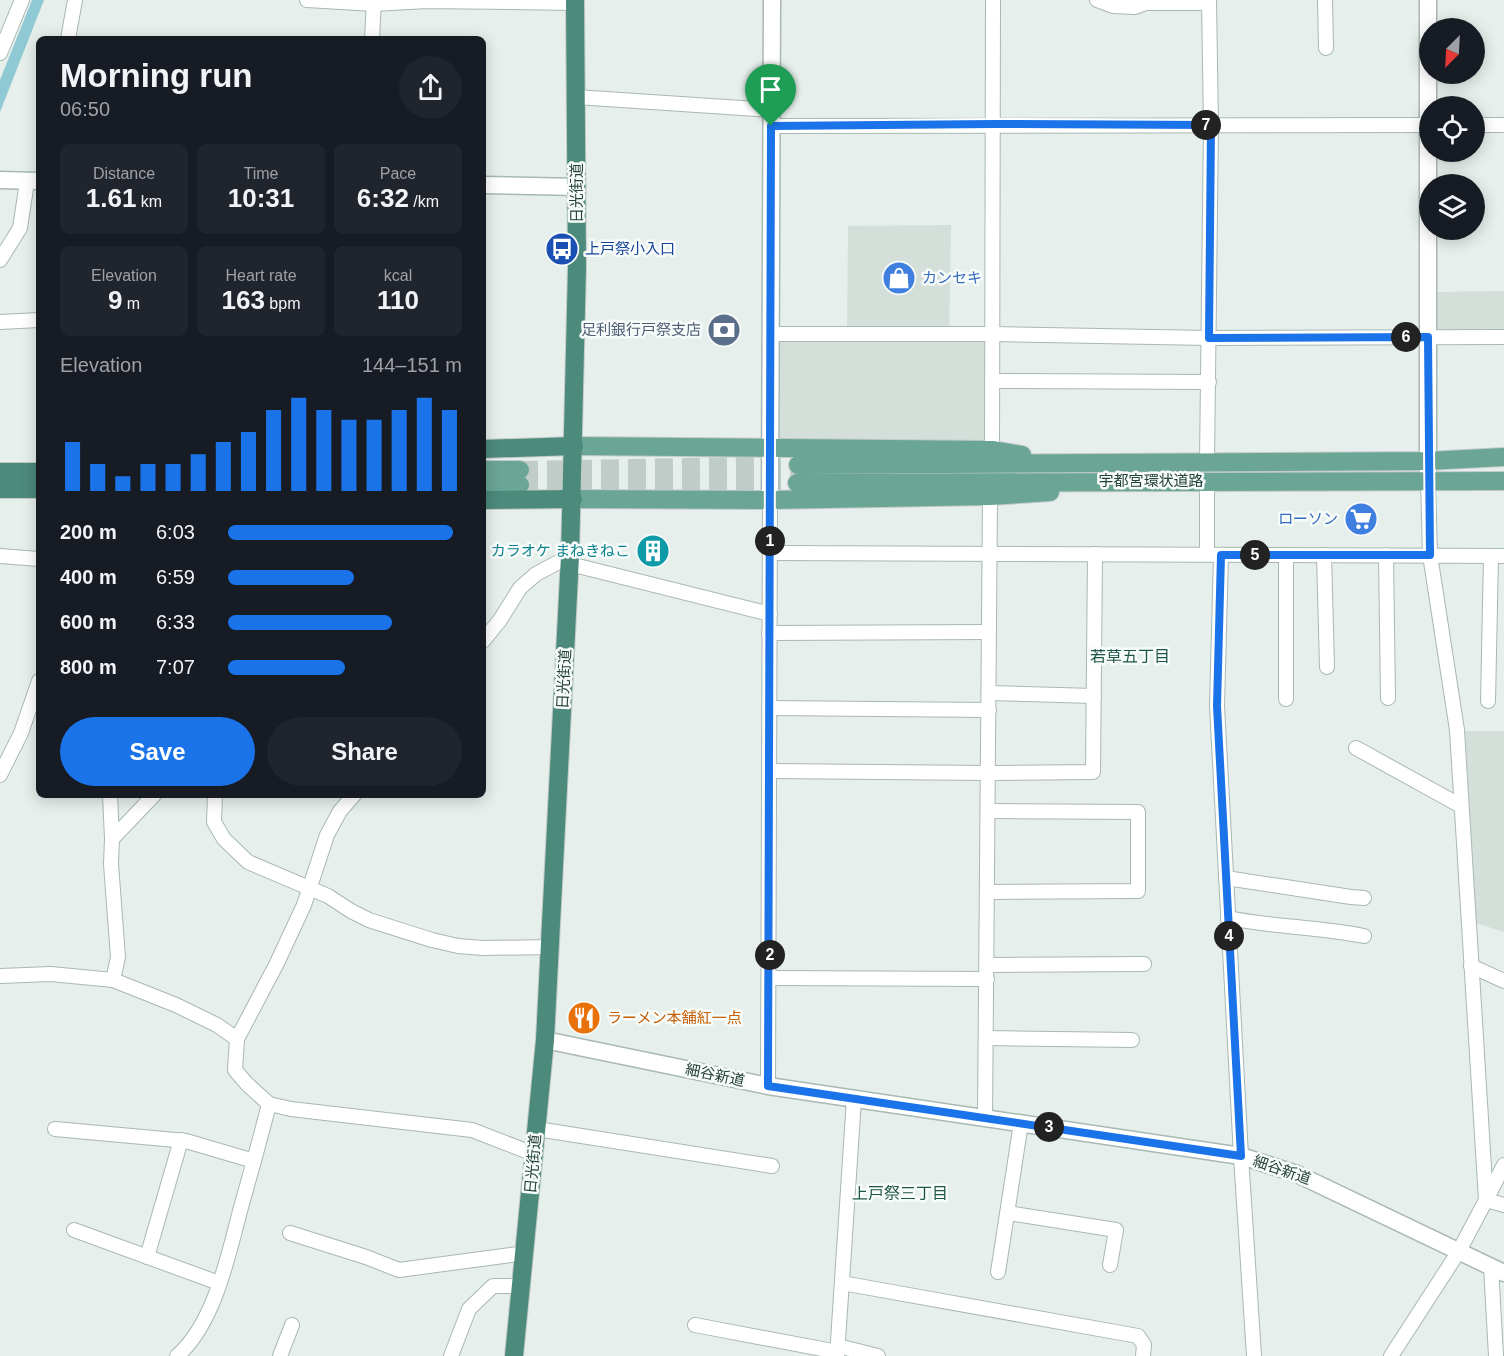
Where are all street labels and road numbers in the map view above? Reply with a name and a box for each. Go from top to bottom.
street label: 日光街道 [568,163,585,223]
street label: 宇都宮環状道路 [1098,472,1204,489]
street label: 日光街道 [553,649,574,709]
street label: 細谷新道 [684,1060,746,1089]
street label: 日光街道 [521,1133,544,1195]
street label: 細谷新道 [1251,1152,1313,1187]

